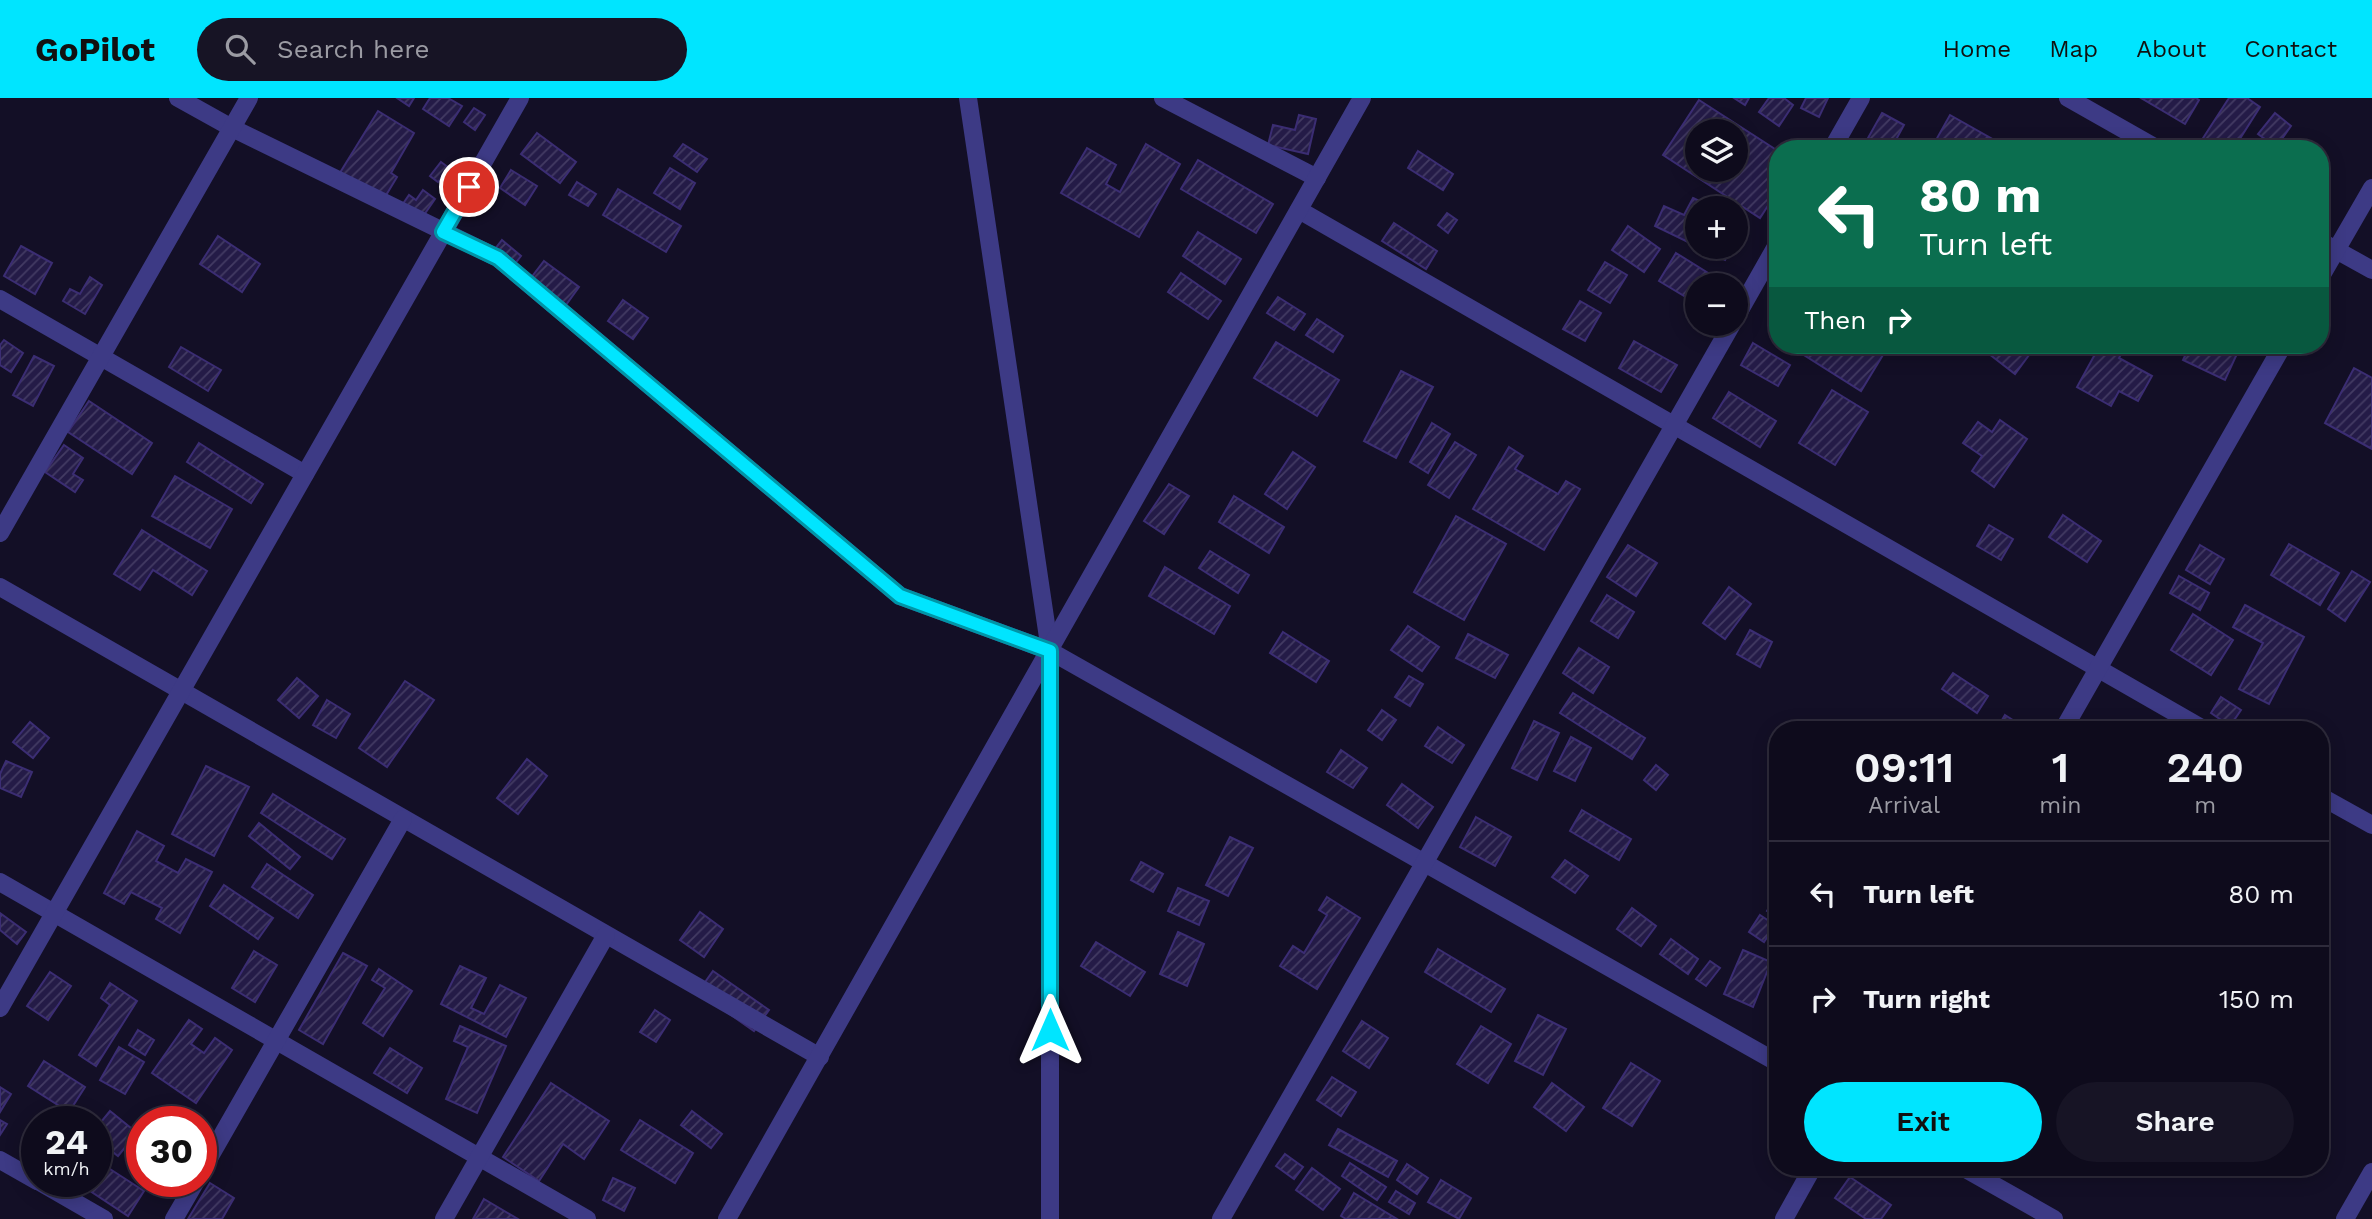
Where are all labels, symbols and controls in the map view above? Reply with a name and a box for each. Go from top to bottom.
search box [197,18,687,81]
text: GoPilot [35,30,155,69]
icon: search [221,30,259,68]
text: Search here [277,34,429,64]
text: Home [1943,35,2011,63]
text: Map [2049,35,2098,63]
text: About [2136,35,2206,63]
text: Contact [2244,35,2337,63]
map controls [1685,119,1748,336]
button: layers [1685,119,1748,182]
pin [439,157,499,217]
text: 80 m [1919,166,2041,224]
icon: arrive [450,168,488,206]
icon: left [1804,168,1895,259]
button: + [1685,196,1748,259]
text: Turn left [1919,225,2052,263]
button: − [1685,273,1748,336]
icon: right [1880,301,1918,339]
text: Then [1804,305,1866,335]
text: 09:11 [1854,743,1954,792]
text: 1 [2052,743,2069,792]
text: 240 [2167,743,2244,792]
text: Arrival [1868,792,1940,819]
text: min [2039,792,2082,819]
text: m [2194,792,2216,819]
icon: left [1804,875,1842,913]
text: Turn left [1863,879,1974,909]
text: 80 m [2228,879,2294,909]
icon: right [1804,980,1842,1018]
text: Turn right [1863,984,1990,1014]
text: 150 m [2219,984,2294,1014]
position arrow [1013,993,1087,1067]
button: Exit [1804,1082,2042,1162]
button: Share [2056,1082,2294,1162]
speed limit sign: 30 [126,1106,217,1197]
text: 24 [45,1121,88,1163]
text: km/h [43,1158,90,1179]

